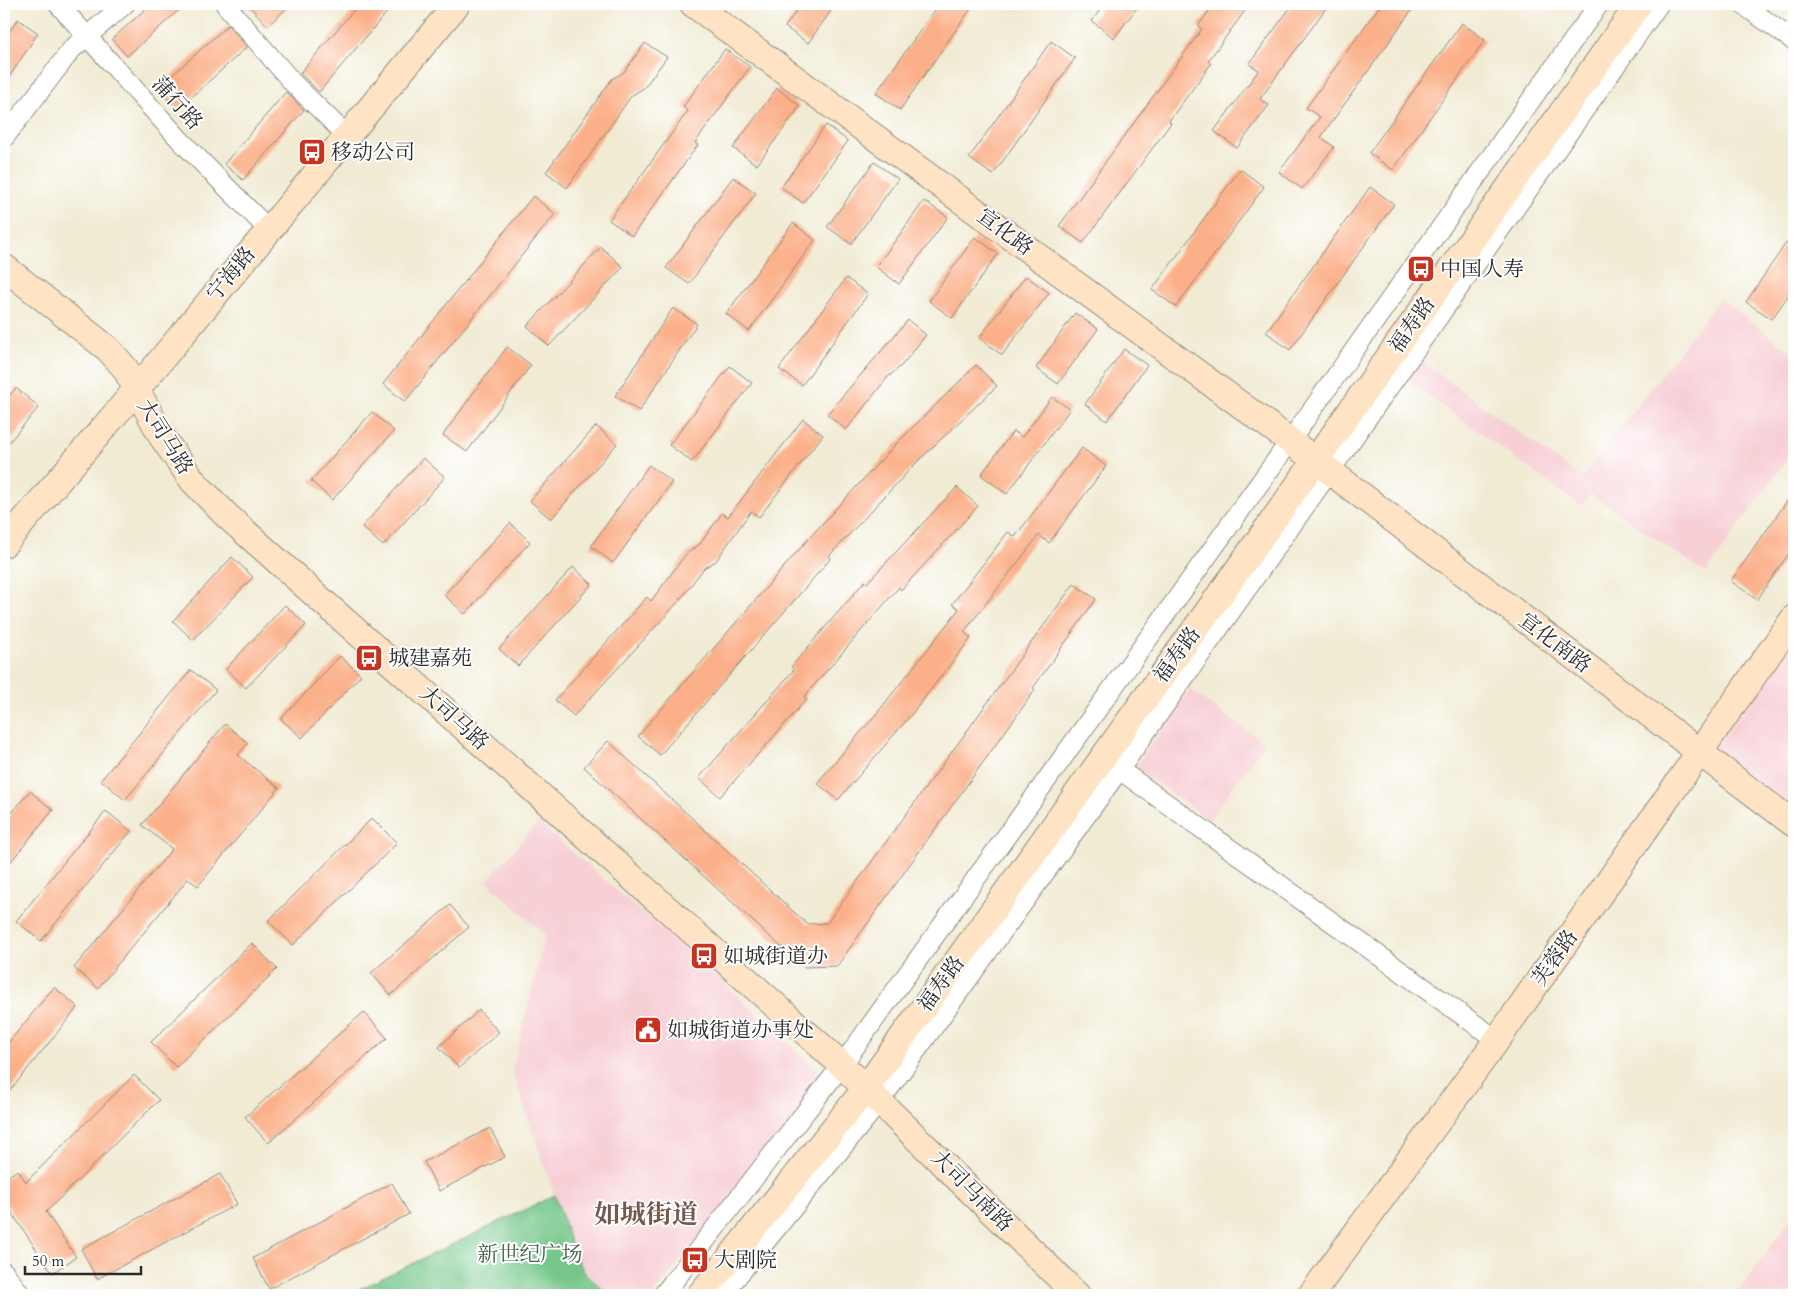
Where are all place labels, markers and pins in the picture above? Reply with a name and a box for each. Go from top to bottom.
bus stop icon: 移动公司 [297,137,327,167]
place label: 移动公司 [331,138,415,167]
bus stop icon: 中国人寿 [1406,254,1436,284]
place label: 中国人寿 [1440,255,1524,284]
bus stop icon: 城建嘉苑 [354,643,384,673]
place label: 城建嘉苑 [388,644,472,673]
bus stop icon: 如城街道办 [689,941,719,971]
place label: 如城街道办 [723,942,828,971]
public building icon: 如城街道办事处 [633,1015,663,1045]
place label: 如城街道办事处 [667,1016,814,1045]
bus stop icon: 大剧院 [680,1245,710,1275]
place label: 大剧院 [714,1246,777,1275]

